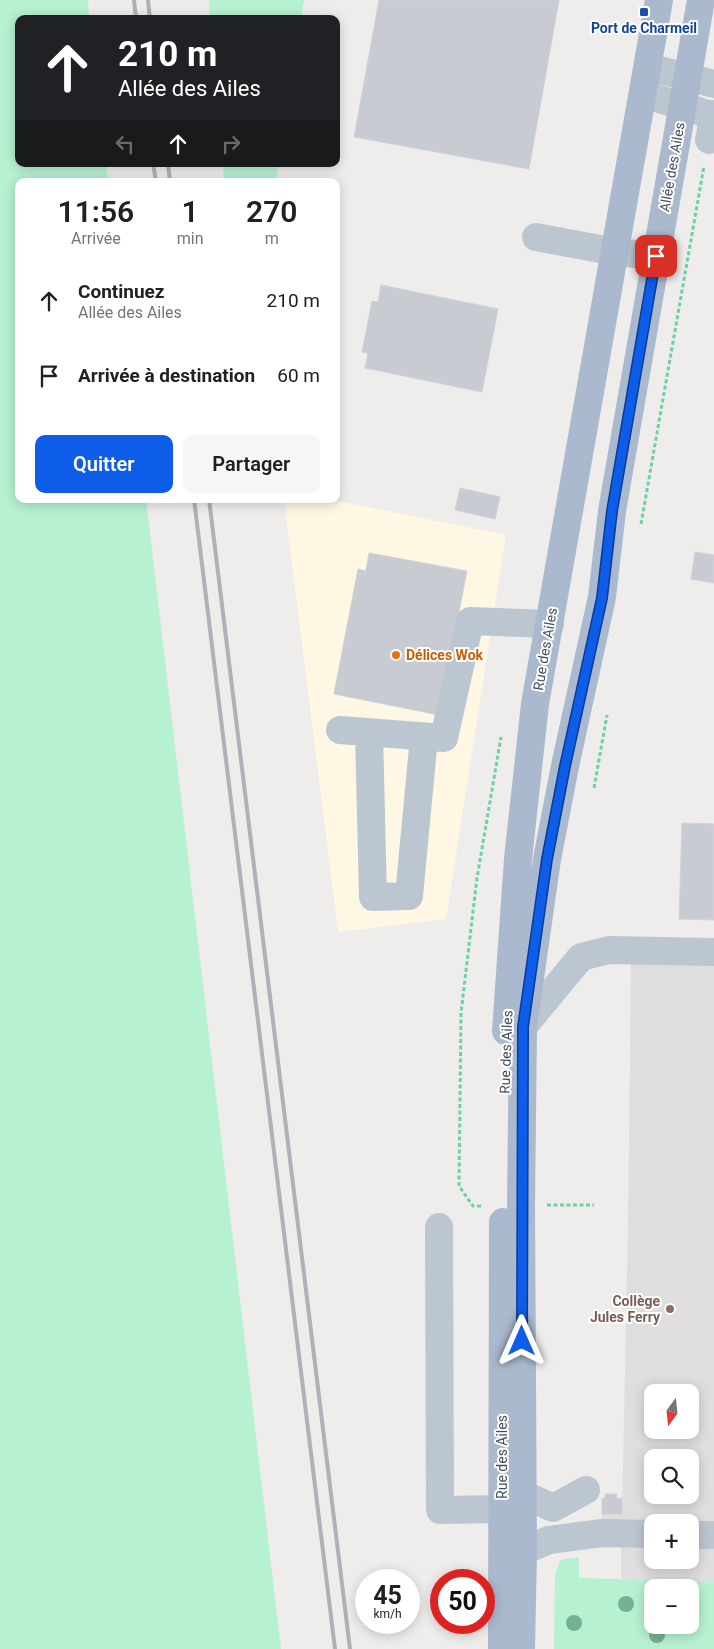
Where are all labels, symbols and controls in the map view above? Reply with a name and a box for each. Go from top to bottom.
marker: Port de Charmeil [638,6,650,18]
place label: Port de Charmeil [591,20,697,36]
text: 210 m [118,34,217,75]
icon: ahead [35,35,100,100]
text: Allée des Ailes [118,76,261,101]
street label: Allée des Ailes [656,121,688,213]
icon: left [111,130,139,158]
icon: ahead [164,130,192,158]
icon: right [217,130,245,158]
text: 11:56 [58,194,134,229]
text: 1 [182,194,199,229]
text: 270 [246,194,297,229]
text: Arrivée [71,229,121,248]
text: min [177,229,204,248]
text: m [265,229,279,248]
pin [635,235,677,277]
icon: arrive [642,242,670,270]
text: Continuez [78,280,164,303]
icon: ahead [35,287,63,315]
text: 210 m [267,289,320,312]
text: Allée des Ailes [78,303,182,322]
icon: arrive [35,362,63,390]
text: Arrivée à destination [78,364,255,387]
text: 60 m [277,364,320,387]
button: Quitter [35,435,173,493]
button: Partager [183,435,320,493]
street label: Rue des Ailes [530,606,560,692]
place label: Délices Wok [406,647,484,663]
marker: Délices Wok [390,649,402,661]
street label: Rue des Ailes [497,1010,515,1094]
place label: Collège Jules Ferry [590,1293,661,1325]
marker: Collège Jules Ferry [664,1303,676,1315]
position arrow [495,1314,547,1366]
north arrow [644,1384,699,1439]
map controls [644,1384,699,1634]
street label: Rue des Ailes [494,1415,510,1499]
button: search [644,1449,699,1504]
button: + [644,1514,699,1569]
speed limit sign: 50 [430,1569,495,1634]
button: − [644,1579,699,1634]
text: 45 [373,1581,402,1610]
text: km/h [373,1607,402,1621]

